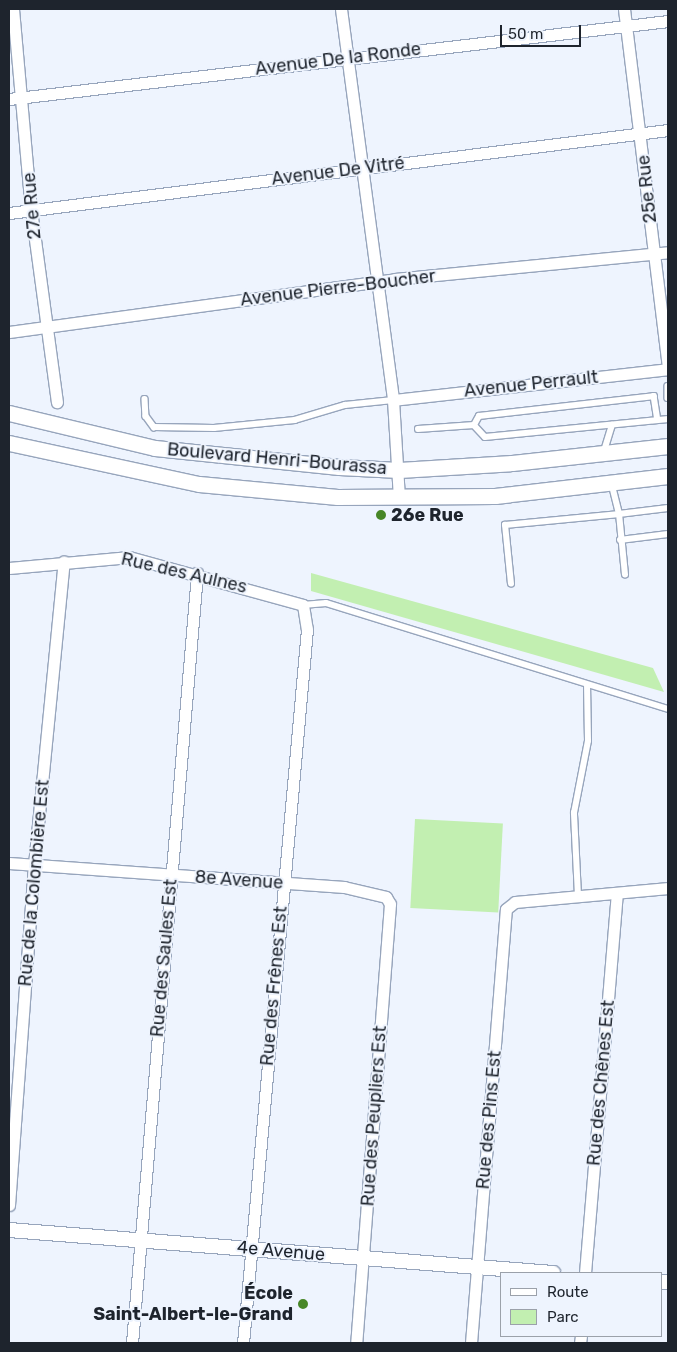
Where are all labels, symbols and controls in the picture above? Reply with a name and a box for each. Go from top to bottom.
scale bar [502,15,583,47]
text: 50 m [508,25,543,43]
street label: Avenue De la Ronde [254,38,422,80]
street label: Avenue De Vitré [270,152,406,190]
street label: 25e Rue [633,154,661,224]
street label: 27e Rue [18,172,46,240]
street label: Avenue Pierre-Boucher [239,265,437,311]
street label: Avenue Perrault [463,366,599,402]
street label: Boulevard Henri-Bourassa [166,439,388,479]
place label: 26e Rue [391,504,464,526]
marker: 26e Rue [375,509,387,521]
street label: Rue des Aulnes [119,548,249,598]
street label: Rue de la Colombière Est [14,779,54,987]
street label: 8e Avenue [194,866,284,894]
street label: Rue des Saules Est [146,878,182,1038]
street label: Rue des Frênes Est [256,905,292,1067]
street label: Rue des Chênes Est [583,999,619,1167]
street label: Rue des Peupliers Est [357,1025,391,1207]
street label: Rue des Pins Est [472,1050,506,1190]
street label: 4e Avenue [236,1236,326,1266]
legend [500,1272,662,1337]
place label: École Saint-Albert-le-Grand [93,1283,293,1326]
text: Route [547,1283,589,1301]
marker: École Saint-Albert-le-Grand [297,1298,309,1310]
text: Parc [547,1308,579,1326]

